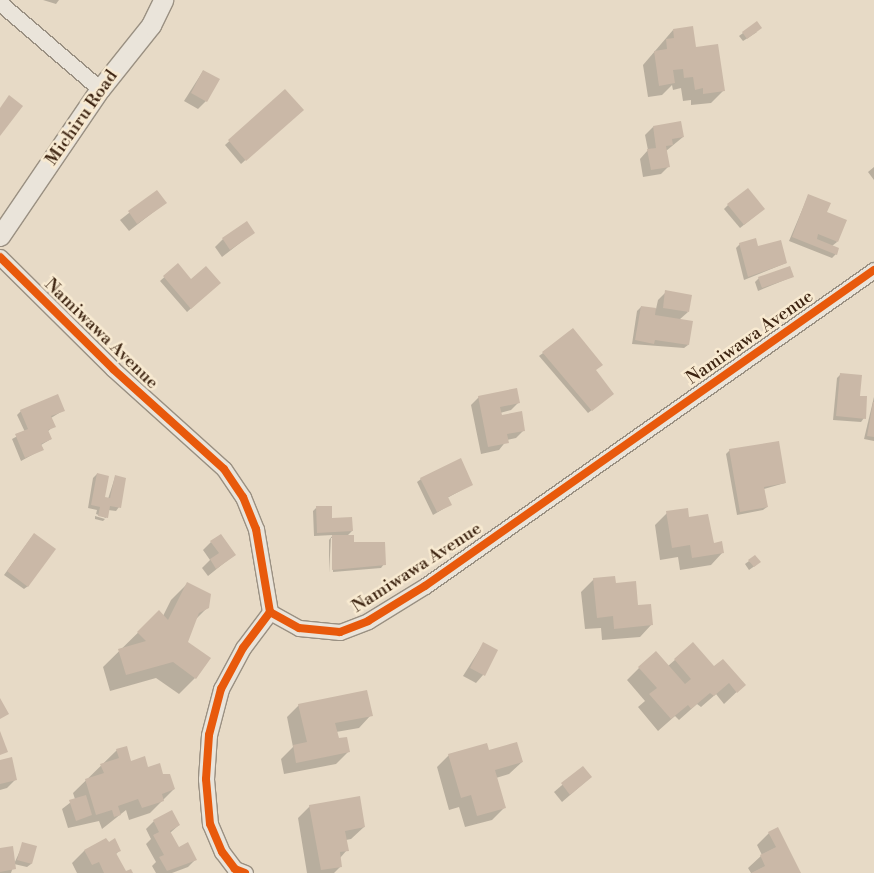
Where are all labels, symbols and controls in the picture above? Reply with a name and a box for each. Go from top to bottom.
street label: Michiru Road [41,66,123,170]
street label: Namiwawa Avenue [40,274,162,394]
street label: Namiwawa Avenue [682,286,818,390]
street label: Namiwawa Avenue [348,518,486,618]

